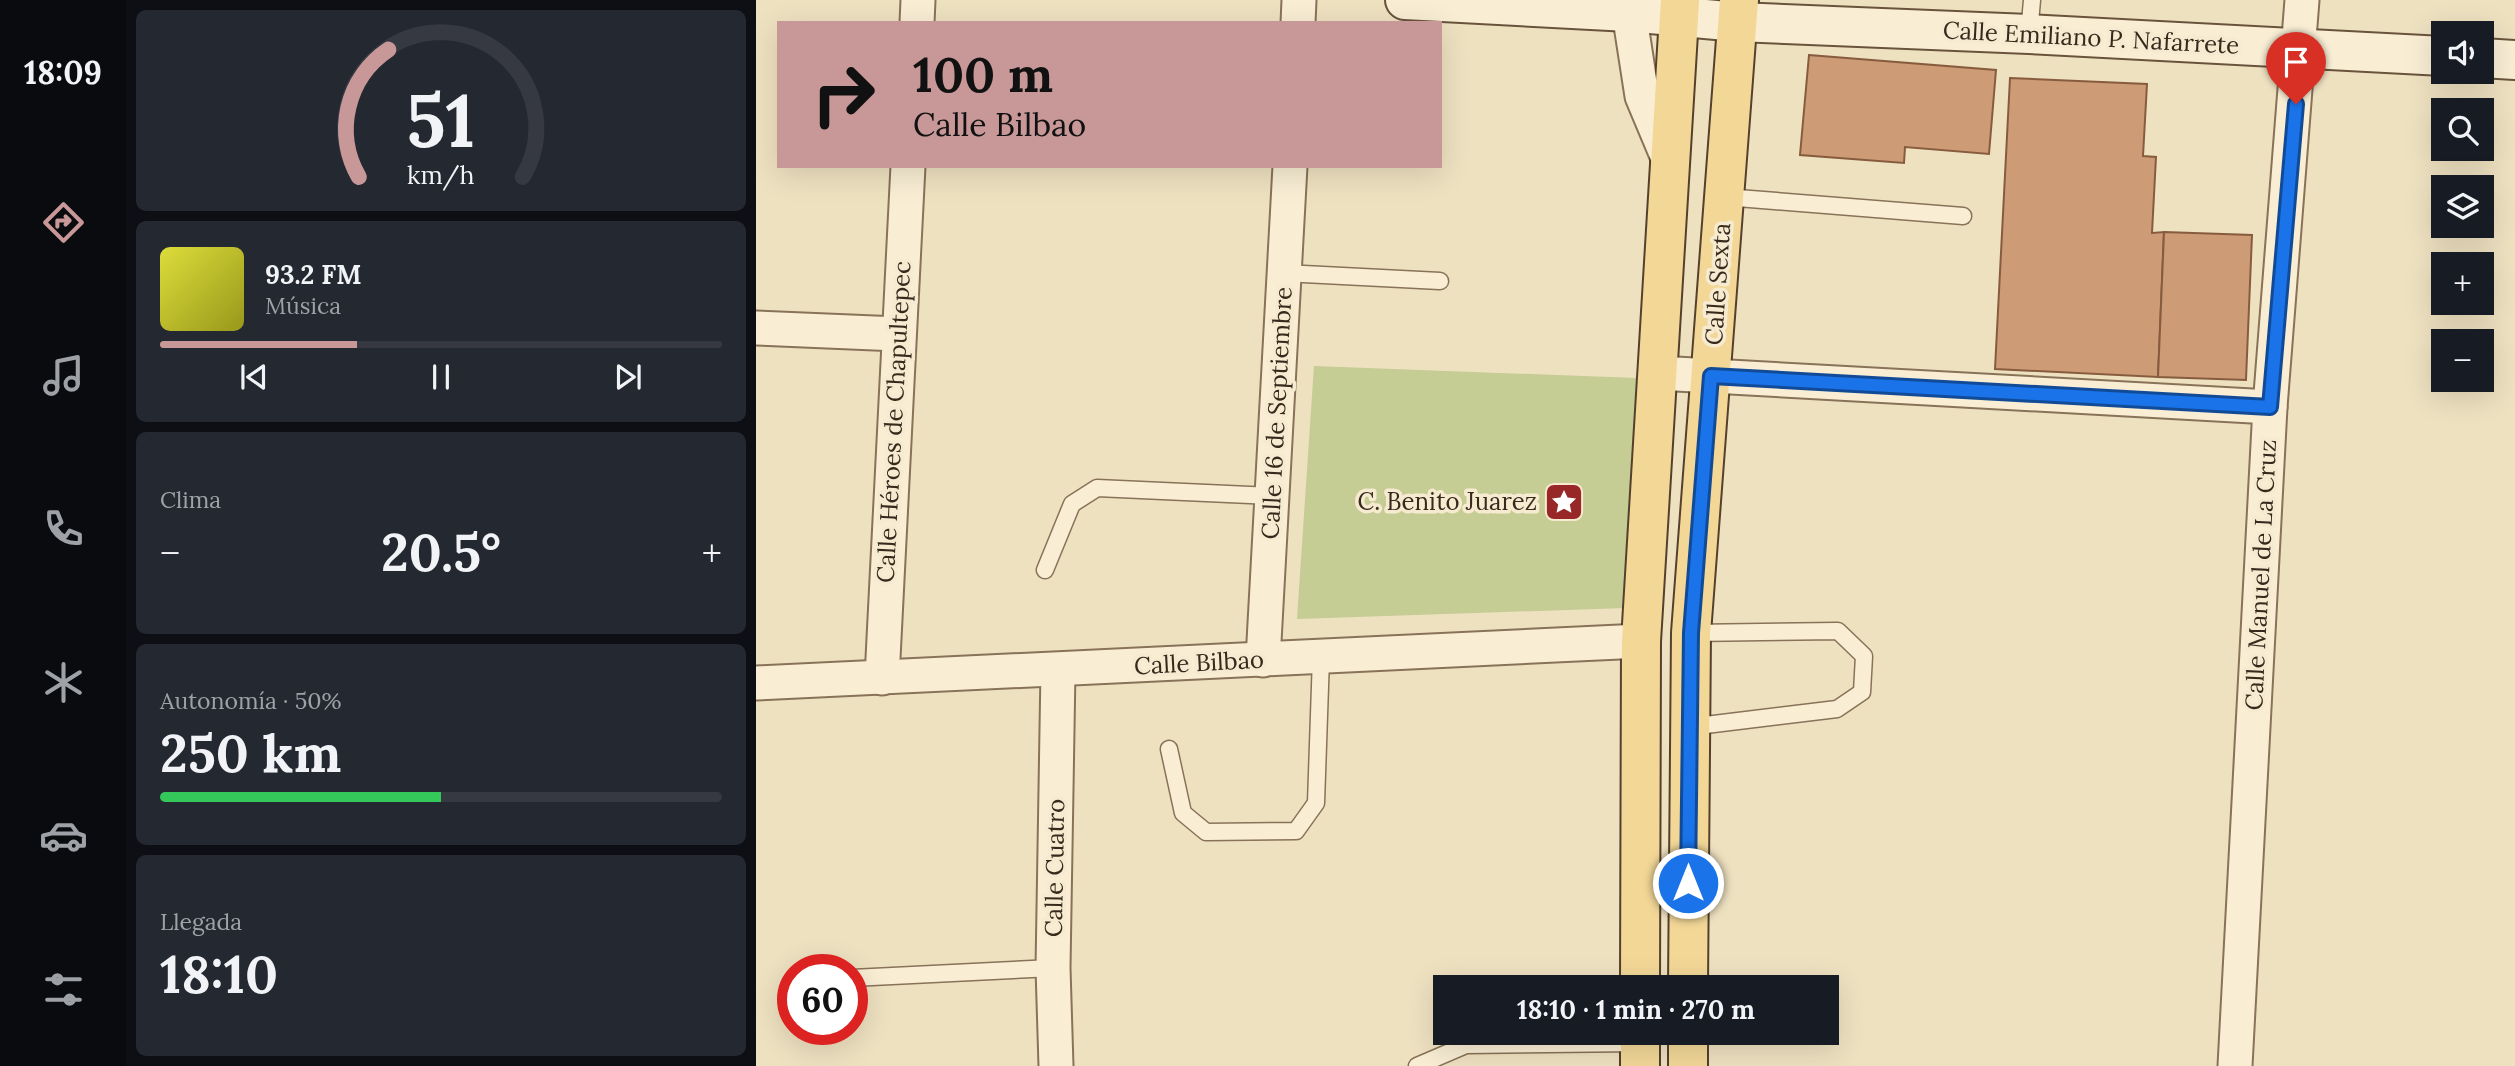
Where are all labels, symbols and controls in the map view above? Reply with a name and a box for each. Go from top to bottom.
street label: Calle Emiliano P. Nafarrete [1942,14,2240,61]
map controls [2431,21,2494,392]
button: sound [2431,21,2494,84]
pin [2266,32,2326,104]
text: 100 m [913,43,1053,105]
icon: arrive [2277,43,2315,81]
icon: right [798,49,889,140]
text: 18:09 [24,52,102,93]
text: 51 [407,74,475,167]
button: search [2431,98,2494,161]
text: Calle Bilbao [913,104,1086,145]
text: km/h [407,158,475,190]
button: layers [2431,175,2494,238]
icon: directions [39,198,88,247]
street label: Calle Sexta [1698,222,1737,346]
button: + [2431,252,2494,315]
text: 93.2 FM [265,258,361,291]
street label: Calle Héroes de Chapultepec [870,260,917,584]
street label: Calle 16 de Septiembre [1254,286,1299,540]
text: Música [265,291,341,320]
button: − [2431,329,2494,392]
icon: music [39,351,88,400]
icon: previous [235,358,273,396]
icon: pause [422,358,460,396]
icon: next [609,358,647,396]
street label: Calle Manuel de La Cruz [2238,439,2283,711]
place icon: C. Benito Juarez [1543,481,1585,523]
text: Clima [160,485,221,514]
place label: C. Benito Juarez [1358,486,1537,517]
icon: phone [39,504,88,553]
text: 20.5° [381,519,501,585]
text: − [160,529,180,577]
text: + [702,529,722,577]
street label: Calle Bilbao [1133,644,1265,681]
icon: climate [39,658,88,707]
text: Autonomía · 50% [160,686,341,715]
text: 250 km [160,720,341,786]
street label: Calle Cuatro [1038,799,1071,937]
icon: car [39,811,88,860]
position arrow [1651,846,1725,920]
text: Llegada [160,907,242,936]
text: 18:10 [160,941,278,1007]
speed limit sign: 60 [777,954,868,1045]
icon: filters [39,965,88,1014]
text: 18:10 · 1 min · 270 m [1517,993,1755,1026]

